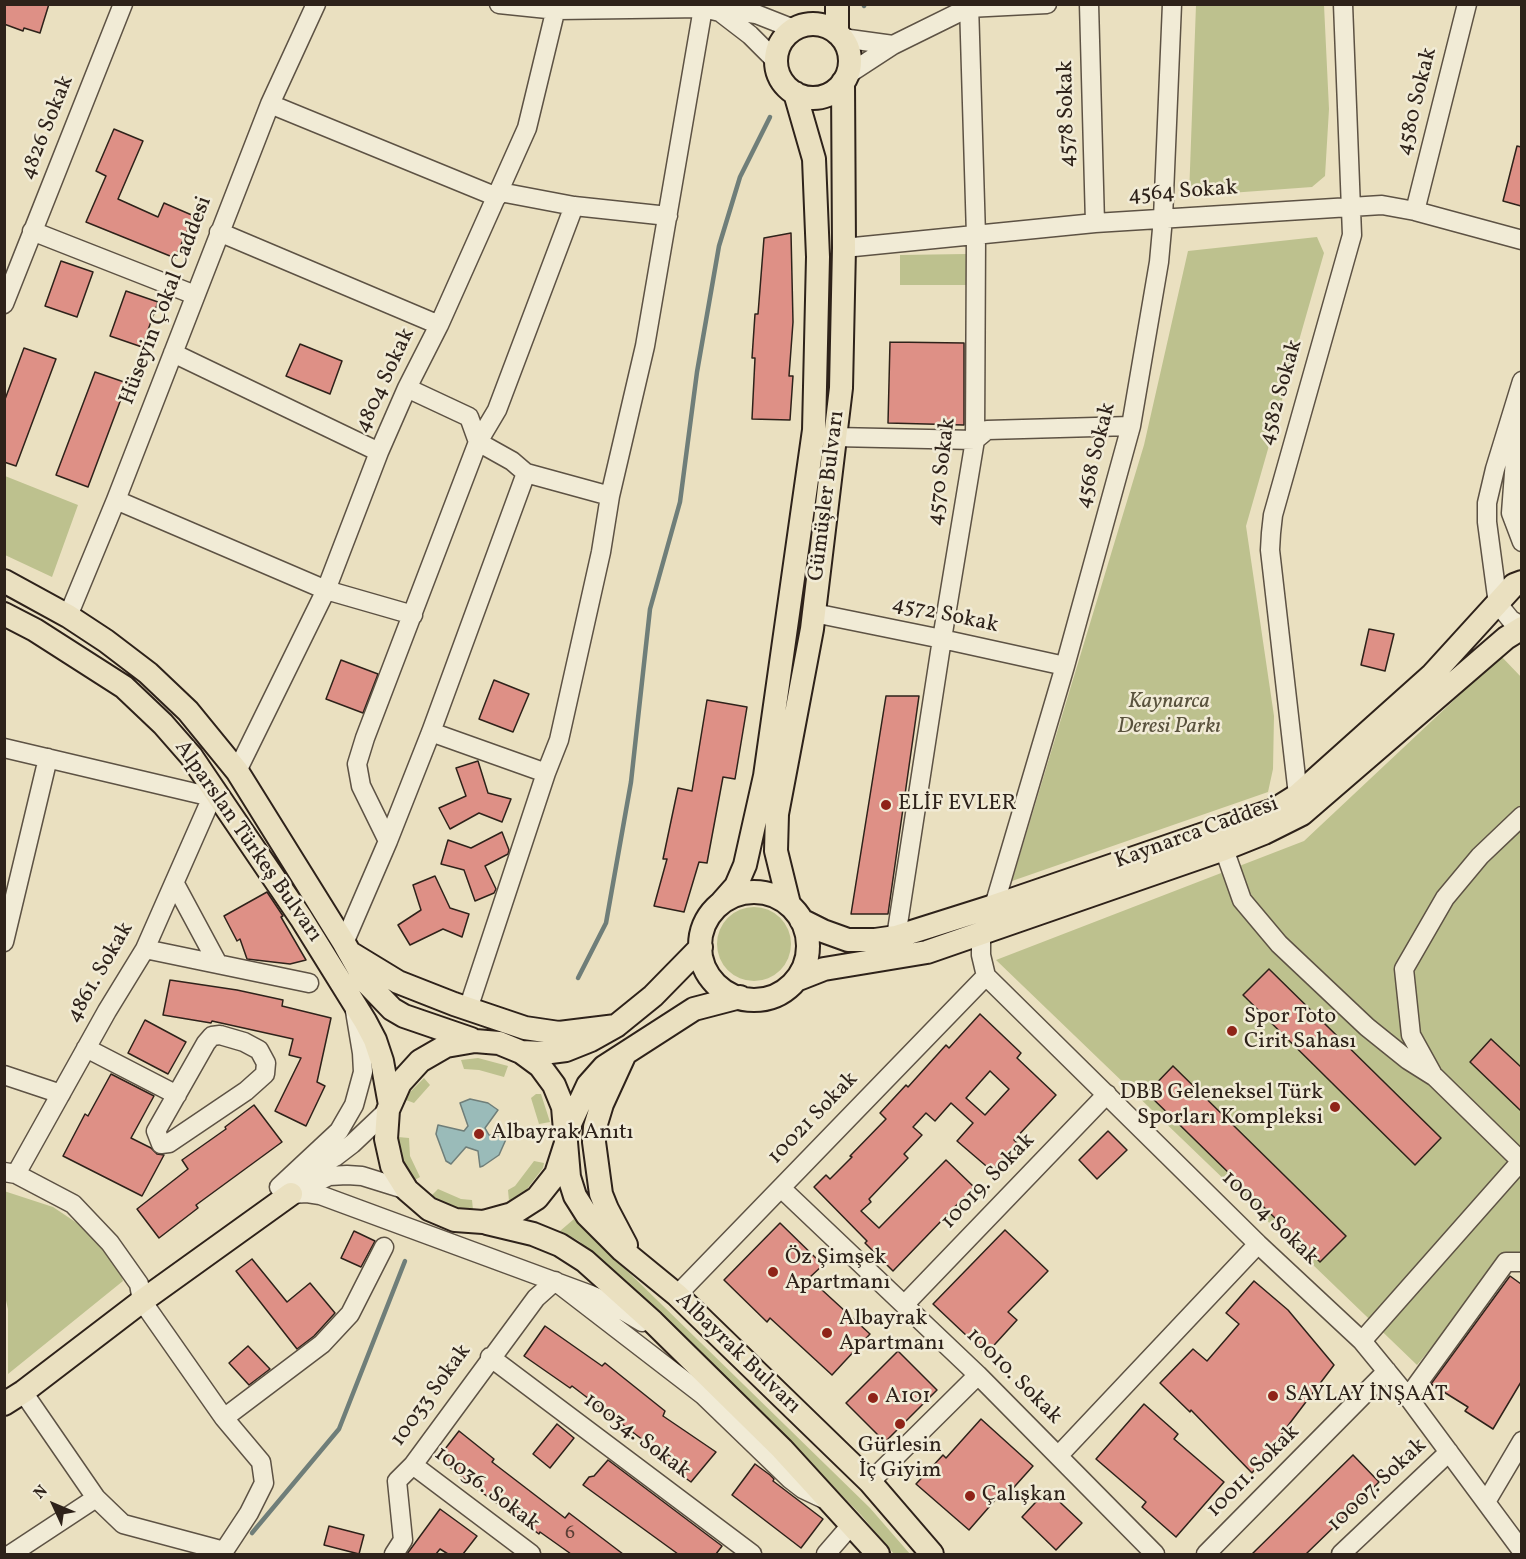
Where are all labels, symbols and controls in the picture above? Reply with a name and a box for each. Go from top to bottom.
street label: 4580 Sokak [1392,45,1444,159]
street label: 4578 Sokak [1054,60,1082,168]
street label: 4826 Sokak [15,72,81,184]
street label: 4564 Sokak [1127,176,1239,210]
street label: Hüseyin Çokal Caddesi [115,193,219,409]
street label: 4804 Sokak [350,324,422,438]
street label: 4582 Sokak [1254,337,1310,449]
street label: 4568 Sokak [1071,400,1123,512]
street label: Gümüşler Bulvarı [804,409,852,583]
street label: 4570 Sokak [923,416,963,528]
street label: 4572 Sokak [889,592,1001,640]
park label: Kaynarca Deresi Parkı [1117,690,1221,742]
street label: Alparslan Türkeş Bulvarı [167,736,327,948]
place label: ELİF EVLER [898,792,1017,818]
street label: Kaynarca Caddesi [1112,792,1282,876]
marker: ELİF EVLER [879,798,893,812]
street label: 4861. Sokak [62,918,140,1028]
place label: Spor Toto Cirit Sahası [1244,1005,1356,1056]
marker: Spor Toto Cirit Sahası [1225,1024,1239,1038]
street label: 10021 Sokak [763,1067,865,1171]
place label: DBB Geleneksel Türk Sporları Kompleksi [1120,1081,1323,1132]
marker: DBB Geleneksel Türk Sporları Kompleksi [1328,1100,1342,1114]
place label: Albayrak Anıtı [491,1121,633,1147]
marker: Albayrak Anıtı [472,1127,486,1141]
street label: 10019. Sokak [937,1128,1041,1236]
street label: 10004 Sokak [1215,1166,1323,1272]
place label: Öz Şimşek Apartmanı [785,1246,890,1298]
marker: Öz Şimşek Apartmanı [766,1265,780,1279]
street label: Albayrak Bulvarı [669,1288,805,1420]
place label: Albayrak Apartmanı [839,1307,944,1358]
street label: 10010. Sokak [959,1323,1067,1431]
marker: Albayrak Apartmanı [820,1326,834,1340]
street label: 10033 Sokak [386,1340,478,1452]
place label: SAYLAY İNŞAAT [1285,1383,1448,1409]
place label: A101 [885,1385,931,1411]
street label: 10034. Sokak [577,1388,695,1486]
marker: SAYLAY İNŞAAT [1266,1389,1280,1403]
marker: A101 [866,1391,880,1405]
marker: Gürlesin İç Giyim [893,1417,907,1431]
street label: 10011. Sokak [1202,1420,1306,1524]
street label: 10007. Sokak [1323,1433,1433,1539]
place label: Gürlesin İç Giyim [858,1434,942,1486]
street label: 10036. Sokak [428,1442,544,1538]
north arrow [24,1475,84,1535]
text: N [29,1481,53,1504]
place label: Çalışkan [982,1483,1066,1509]
marker: Çalışkan [963,1489,977,1503]
house number: 6 [565,1522,575,1546]

